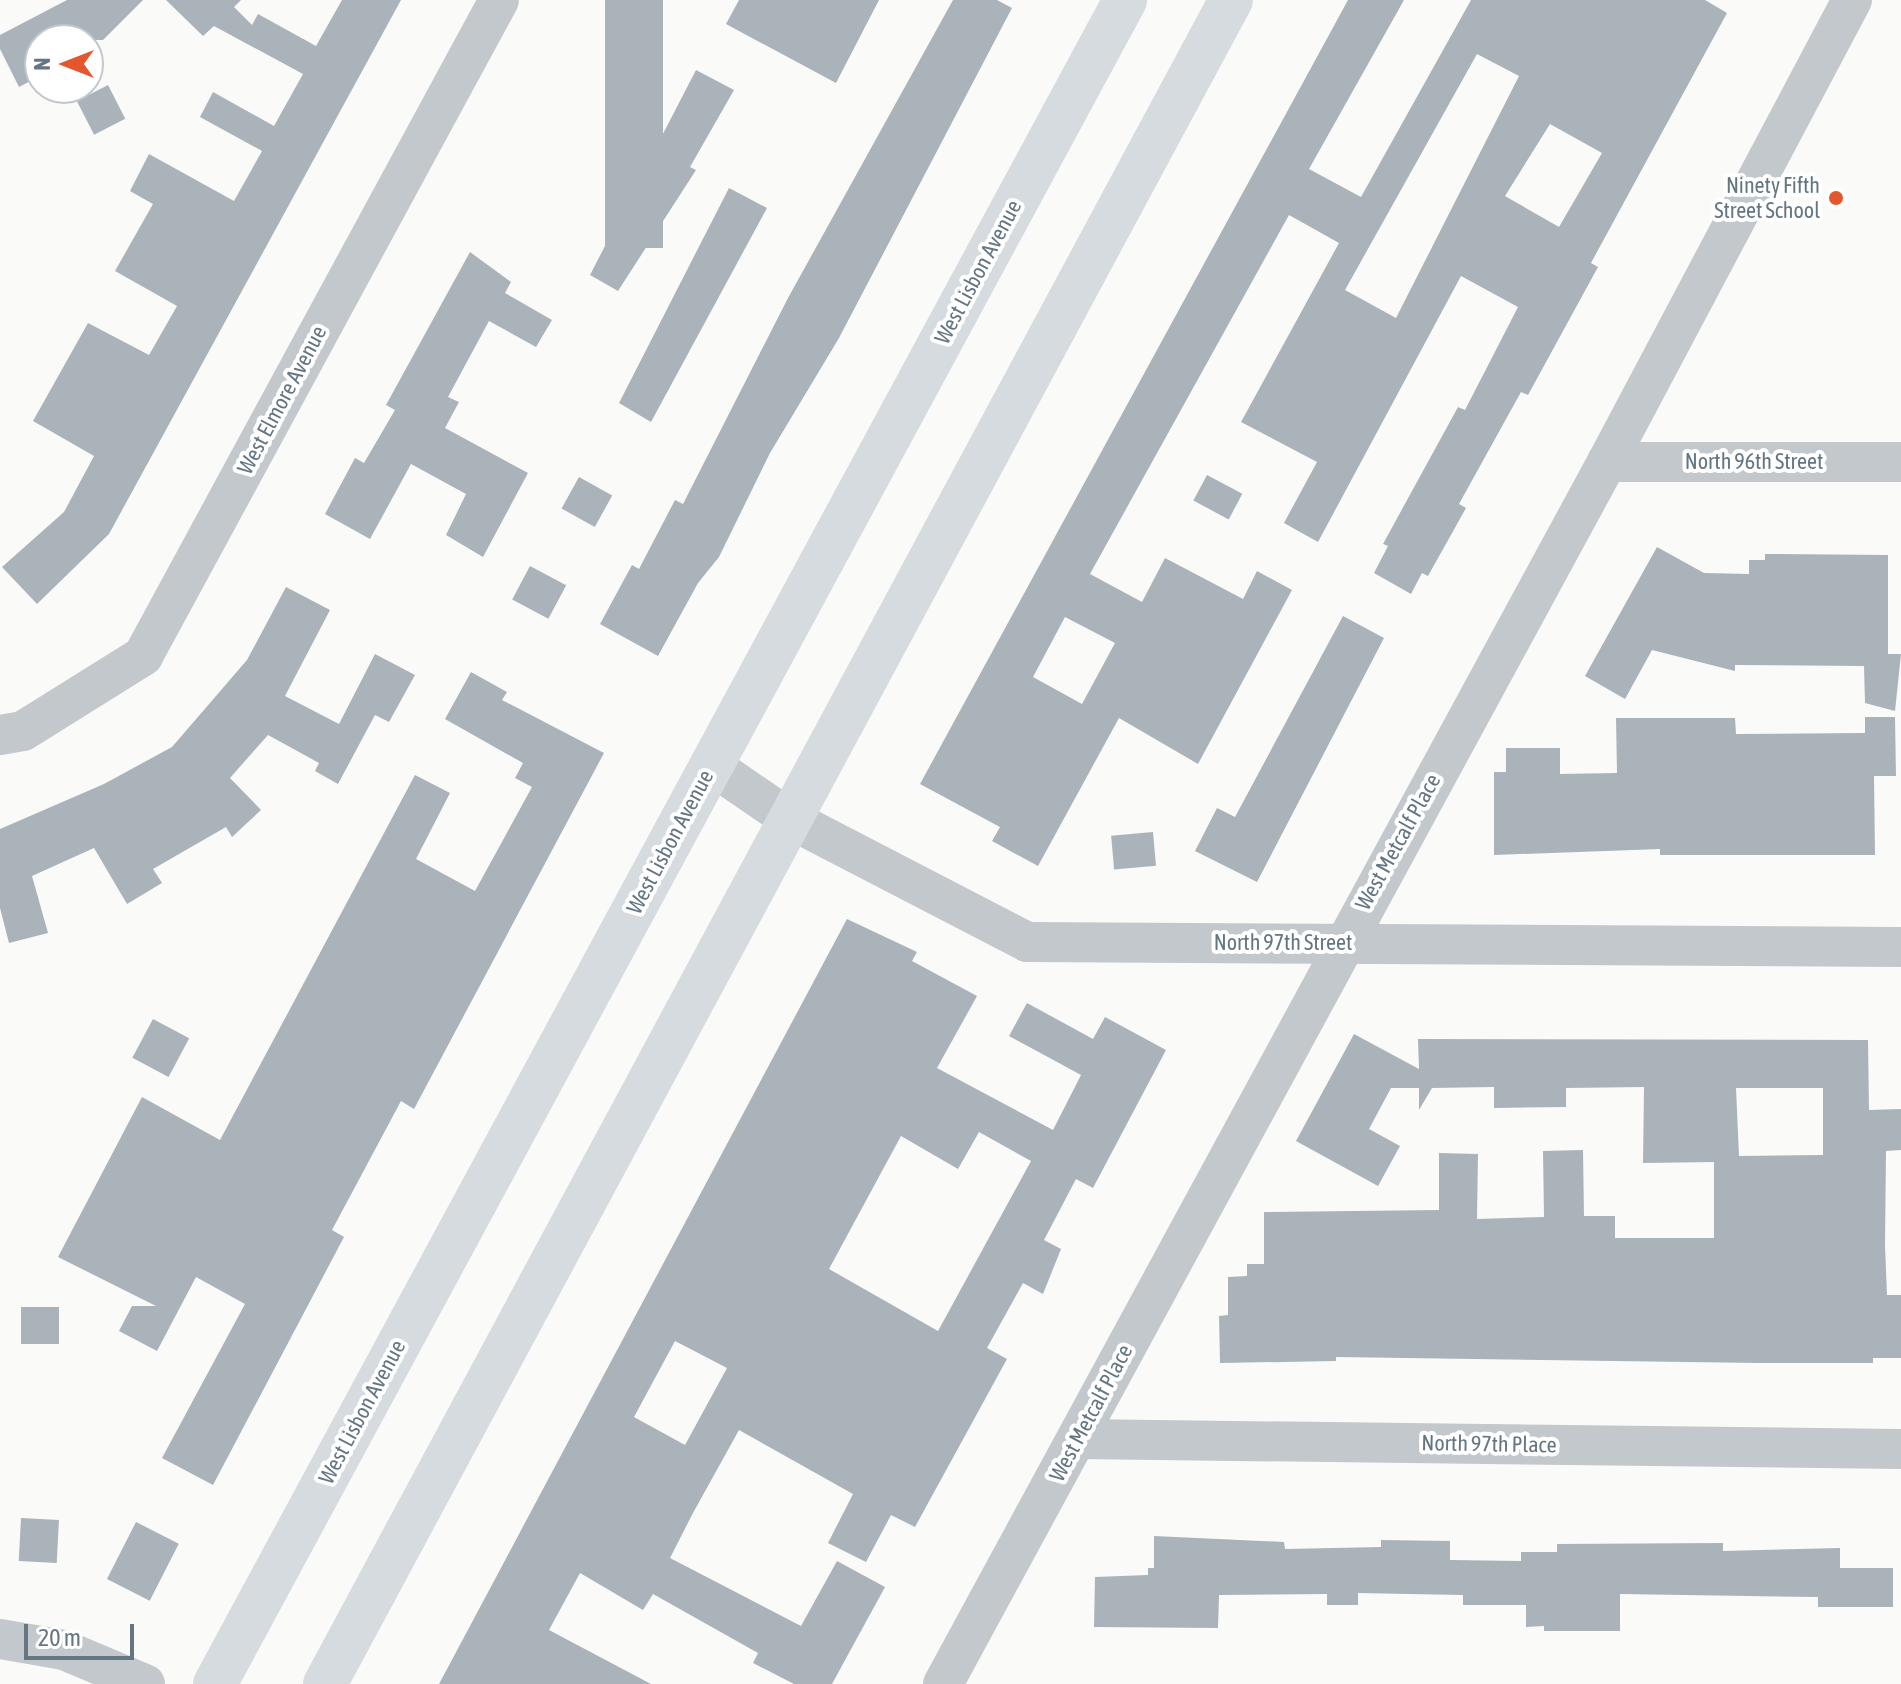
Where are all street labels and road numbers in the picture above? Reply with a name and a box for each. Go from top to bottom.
street label: West Lisbon Avenue [929,196,1027,348]
street label: West Elmore Avenue [232,321,332,479]
street label: North 96th Street [1685,449,1823,475]
street label: West Lisbon Avenue [621,766,719,918]
street label: West Metcalf Place [1350,769,1446,915]
street label: North 97th Street [1214,930,1352,956]
street label: West Lisbon Avenue [313,1336,411,1488]
street label: West Metcalf Place [1044,1340,1138,1486]
street label: North 97th Place [1421,1430,1557,1458]

